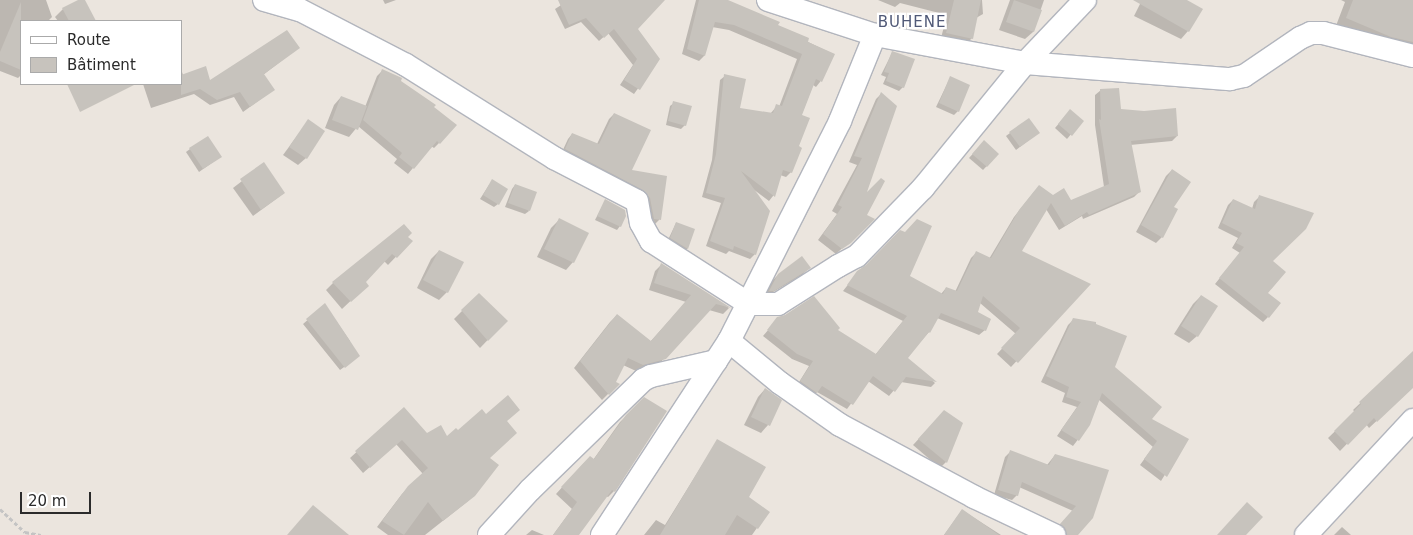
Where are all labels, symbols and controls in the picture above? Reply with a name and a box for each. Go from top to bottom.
district label: BUHENE [877,14,947,32]
legend [20,20,182,85]
text: Route [67,31,111,49]
text: Bâtiment [67,56,136,74]
scale bar [22,482,94,514]
text: 20 m [28,492,66,510]

